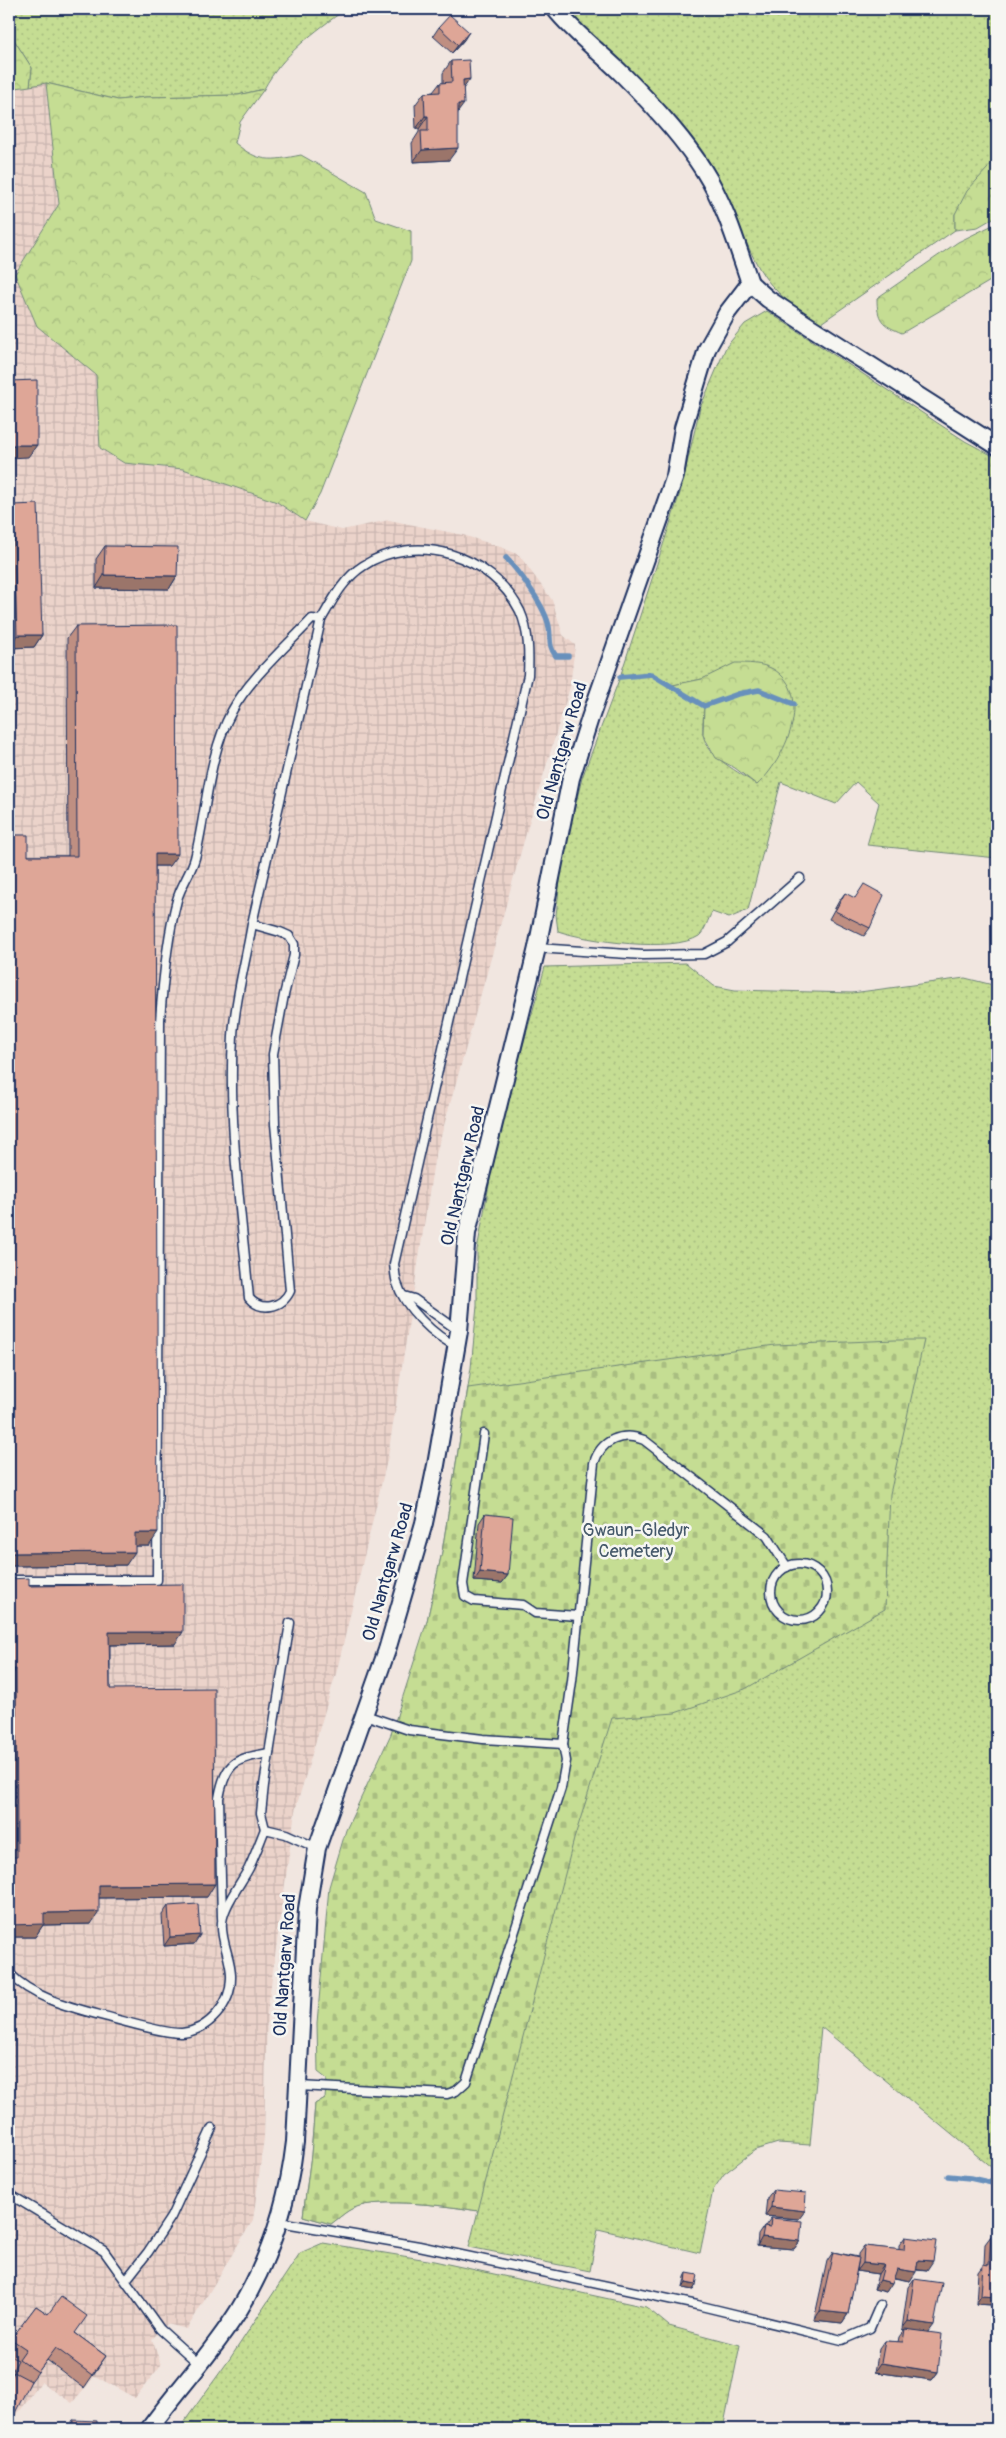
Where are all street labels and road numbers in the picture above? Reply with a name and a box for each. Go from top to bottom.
street label: Old Nantgarw Road [531,679,593,823]
street label: Old Nantgarw Road [436,1104,490,1248]
street label: Old Nantgarw Road [357,1500,419,1644]
street label: Old Nantgarw Road [269,1893,301,2037]

